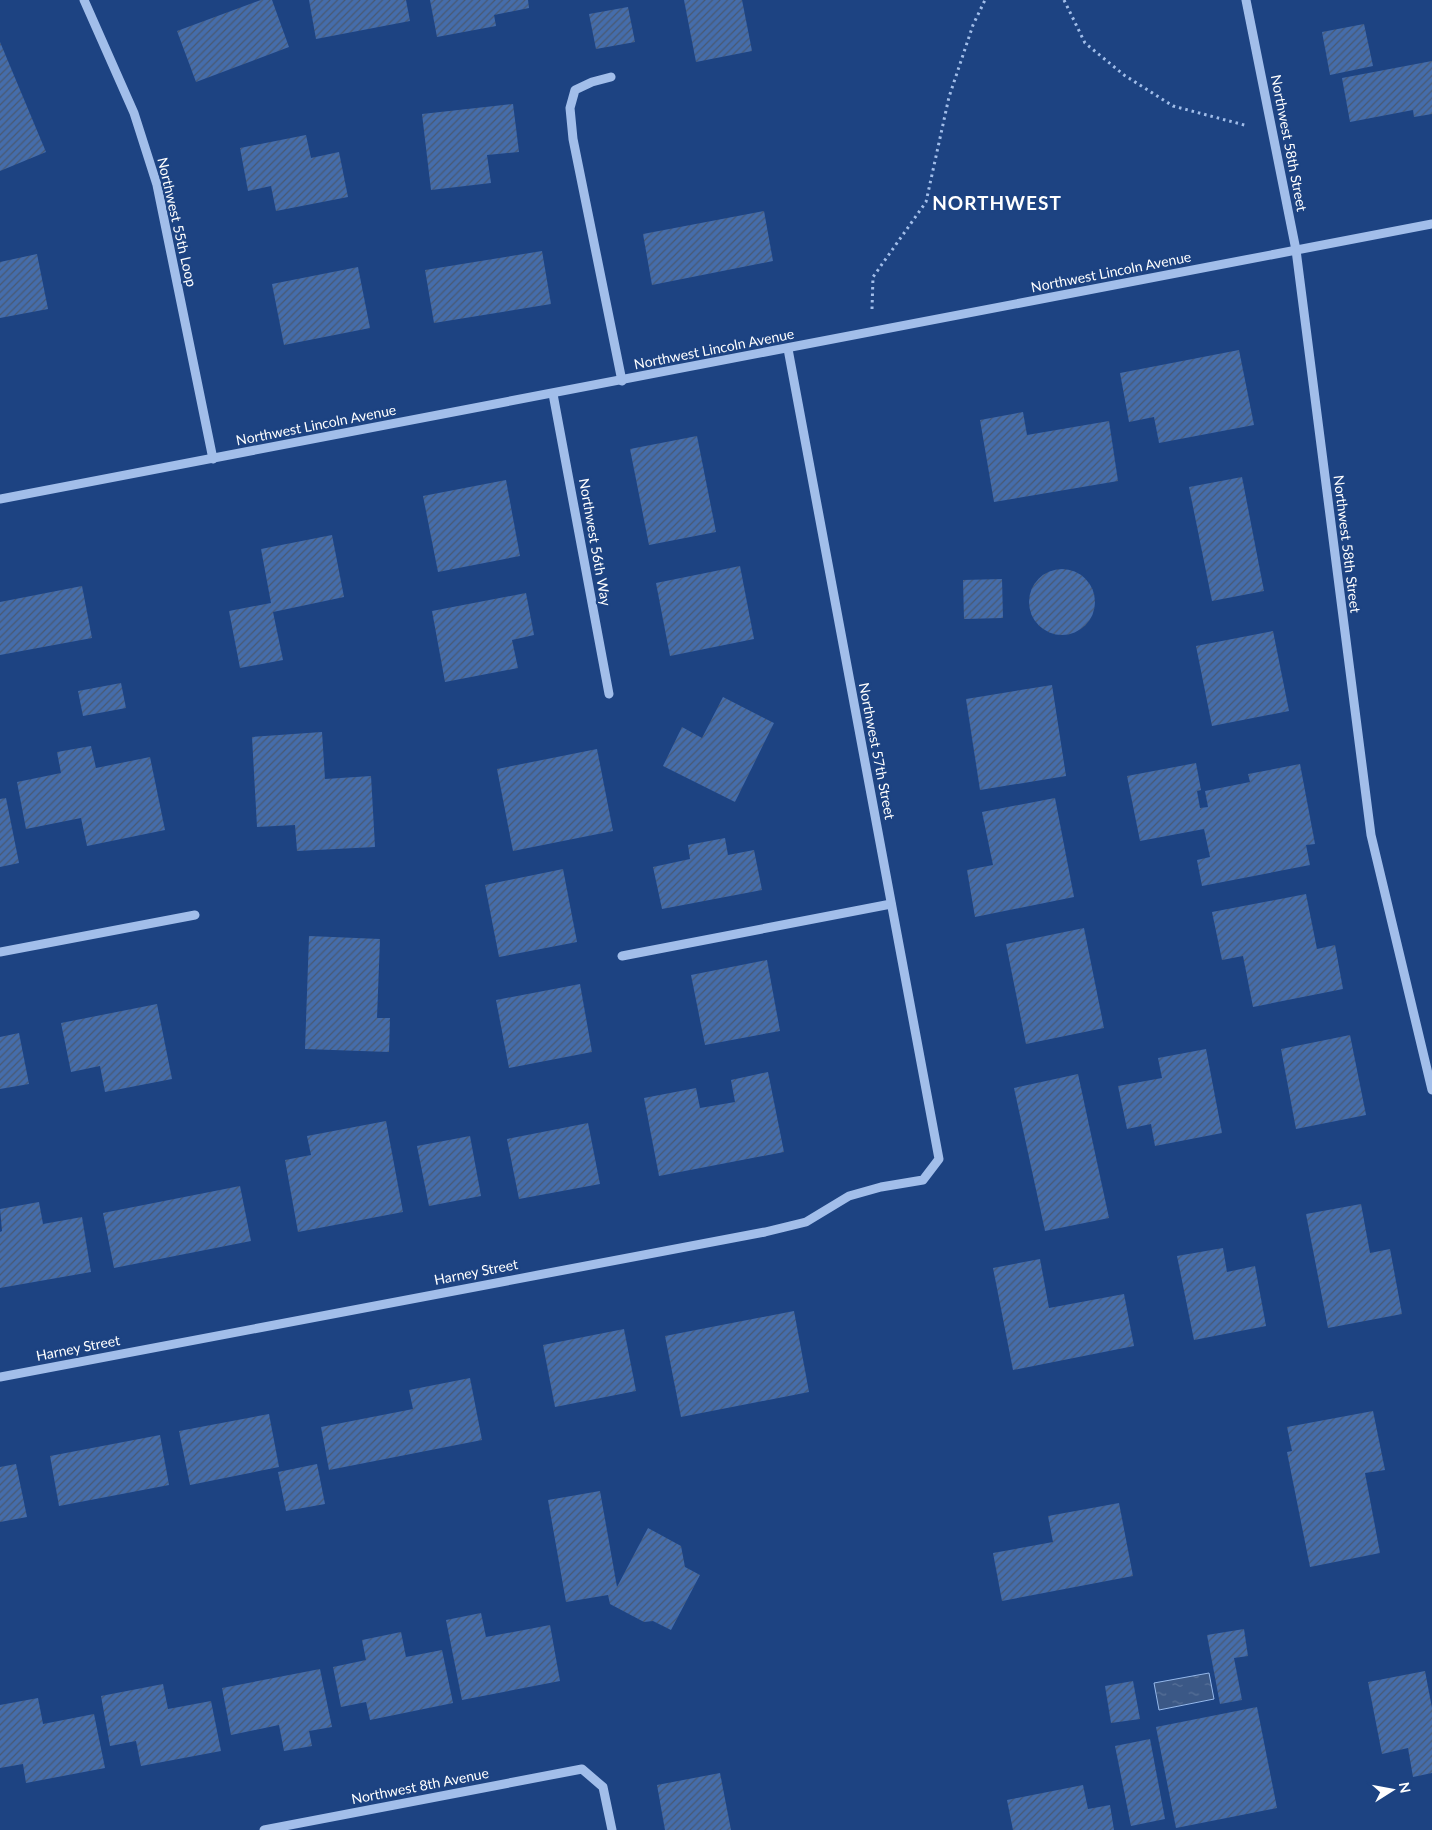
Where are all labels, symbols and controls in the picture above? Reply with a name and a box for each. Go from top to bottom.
street label: Northwest 58th Street [1268,73,1311,213]
street label: Northwest 55th Loop [154,156,201,288]
district label: NORTHWEST [932,191,1062,214]
street label: Northwest Lincoln Avenue [1029,248,1192,295]
street label: Northwest Lincoln Avenue [632,325,795,372]
street label: Northwest Lincoln Avenue [234,401,397,448]
street label: Northwest 58th Street [1331,474,1364,614]
street label: Northwest 56th Way [576,477,615,608]
street label: Northwest 57th Street [856,681,899,821]
street label: Harney Street [433,1255,519,1288]
street label: Harney Street [35,1331,121,1364]
street label: Northwest 8th Avenue [350,1764,490,1807]
north arrow [1367,1765,1417,1815]
text: N [1396,1781,1415,1794]

